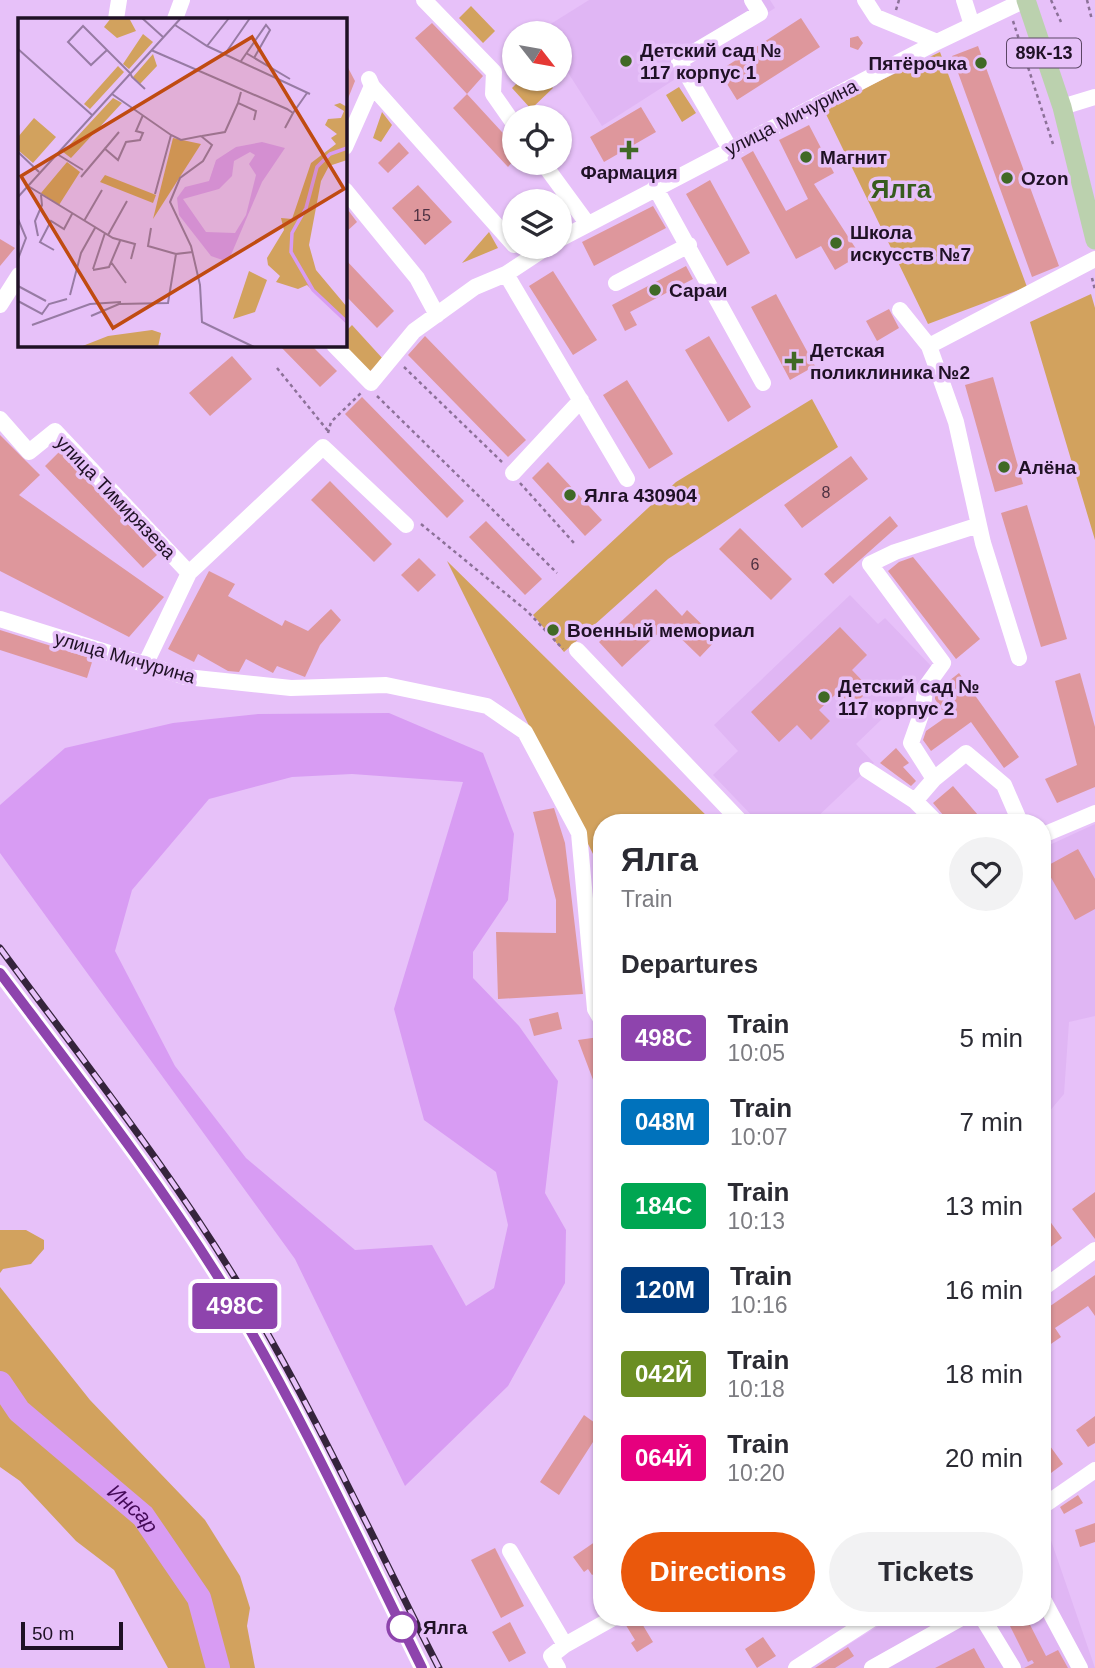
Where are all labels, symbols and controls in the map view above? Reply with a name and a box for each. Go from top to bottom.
inset map [18,18,346,346]
north arrow [502,21,572,91]
map controls [502,21,572,259]
road number: 89К-13 [1007,38,1081,68]
place label: Детский сад № 117 корпус 1 [640,40,782,83]
marker: Детский сад № 117 корпус 1 [618,53,634,69]
place label: Пятёрочка [869,53,967,74]
marker: Пятёрочка [973,55,989,71]
street label: улица Мичурина [722,75,861,160]
button: locate [502,105,572,175]
marker: Фармация [621,142,637,158]
place label: Магнит [820,147,887,168]
marker: Магнит [798,149,814,165]
place label: Фармация [581,162,677,183]
place label: Ozon [1021,168,1069,189]
marker: Ozon [999,170,1015,186]
district label: Ялга [871,174,932,204]
button: layers [502,189,572,259]
house number: 15 [413,207,431,224]
place label: Школа искусств №7 [850,222,971,265]
marker: Школа искусств №7 [828,235,844,251]
place label: Сараи [669,280,727,301]
marker: Сараи [647,282,663,298]
place label: Детская поликлиника №2 [810,340,970,383]
marker: Детская поликлиника №2 [784,351,804,371]
street label: улица Тимирязева [52,432,180,563]
place label: Алёна [1018,457,1077,478]
marker: Алёна [996,459,1012,475]
house number: 8 [822,484,831,501]
place label: Ялга 430904 [584,485,697,506]
marker: Ялга 430904 [562,487,578,503]
house number: 6 [751,556,760,573]
place label: Военный мемориал [567,620,755,641]
marker: Военный мемориал [545,622,561,638]
street label: улица Мичурина [52,627,198,688]
place label: Детский сад № 117 корпус 2 [838,676,980,719]
marker: Детский сад № 117 корпус 2 [816,689,832,705]
button: heart [949,837,1023,911]
text: Ялга [621,841,698,878]
text: Train [621,886,673,912]
text: Departures [621,949,758,979]
text: Train [727,1009,790,1039]
text: 5 min [959,1023,1023,1053]
text: 498С [635,1024,692,1051]
text: 10:05 [727,1040,785,1066]
text: Train [730,1093,792,1123]
text: 7 min [959,1107,1023,1137]
text: 048М [635,1108,695,1135]
text: 10:07 [730,1124,788,1150]
text: Train [727,1177,790,1207]
text: 13 min [945,1191,1023,1221]
text: 184С [635,1192,692,1219]
text: 10:13 [727,1208,785,1234]
text: Train [730,1261,792,1291]
text: 16 min [945,1275,1023,1305]
text: 120М [635,1276,695,1303]
line badge: 498С [186,1283,284,1329]
text: 498С [206,1292,264,1319]
text: 10:16 [730,1292,788,1318]
text: Train [727,1345,789,1375]
text: 18 min [945,1359,1023,1389]
text: 042Й [635,1360,692,1387]
text: 10:18 [727,1376,785,1402]
text: Train [727,1429,789,1459]
text: 20 min [945,1443,1023,1473]
text: 064Й [635,1444,692,1471]
text: 10:20 [727,1460,785,1486]
water label: Инсар [103,1479,163,1537]
button: Directions [621,1532,815,1612]
button: Tickets [829,1532,1023,1612]
marker: Ялга [387,1612,417,1642]
place label: Ялга [423,1617,468,1638]
scale bar [21,1619,122,1651]
text: 50 m [32,1623,74,1644]

